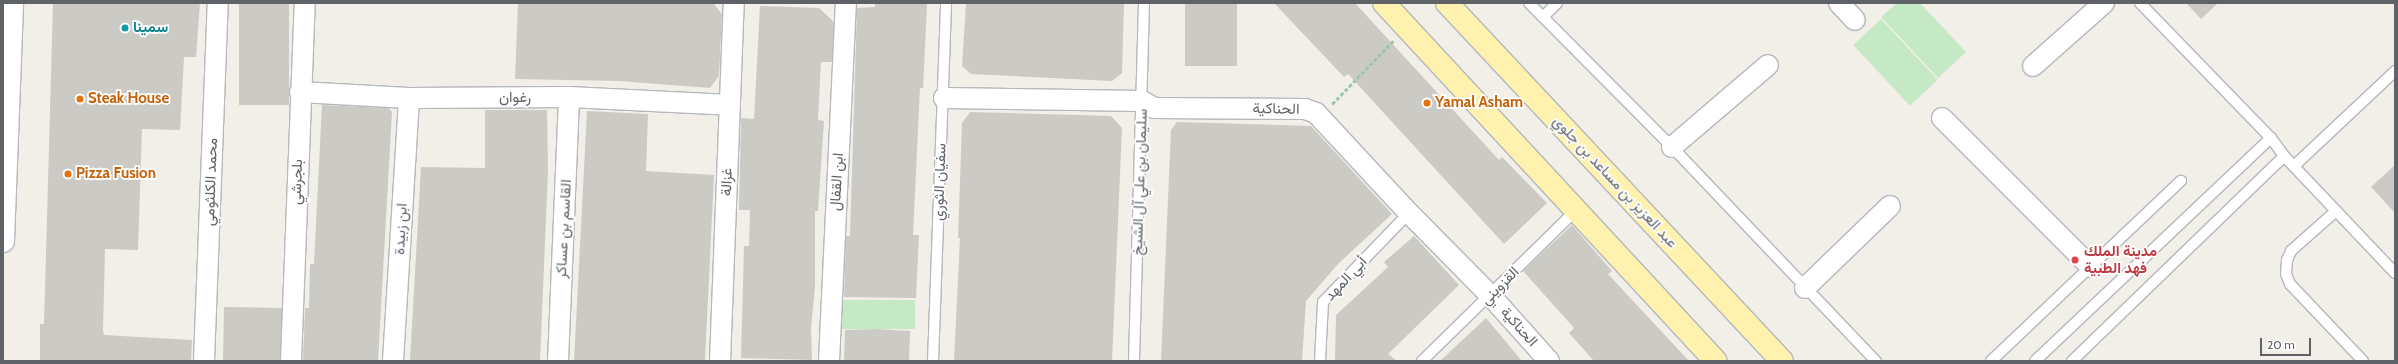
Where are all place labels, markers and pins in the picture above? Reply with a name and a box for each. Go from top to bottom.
place label: سمينا [133,19,168,37]
marker: سمينا [120,23,130,33]
place label: Steak House [88,90,169,108]
marker: Steak House [75,94,85,104]
place label: Yamal Asham [1435,94,1523,112]
marker: Yamal Asham [1422,98,1432,108]
place label: Pizza Fusion [76,165,156,183]
marker: Pizza Fusion [63,169,73,179]
place label: مدينة الملك فهد الطبية [2084,242,2157,277]
marker: مدينة الملك فهد الطبية [2069,254,2081,266]

